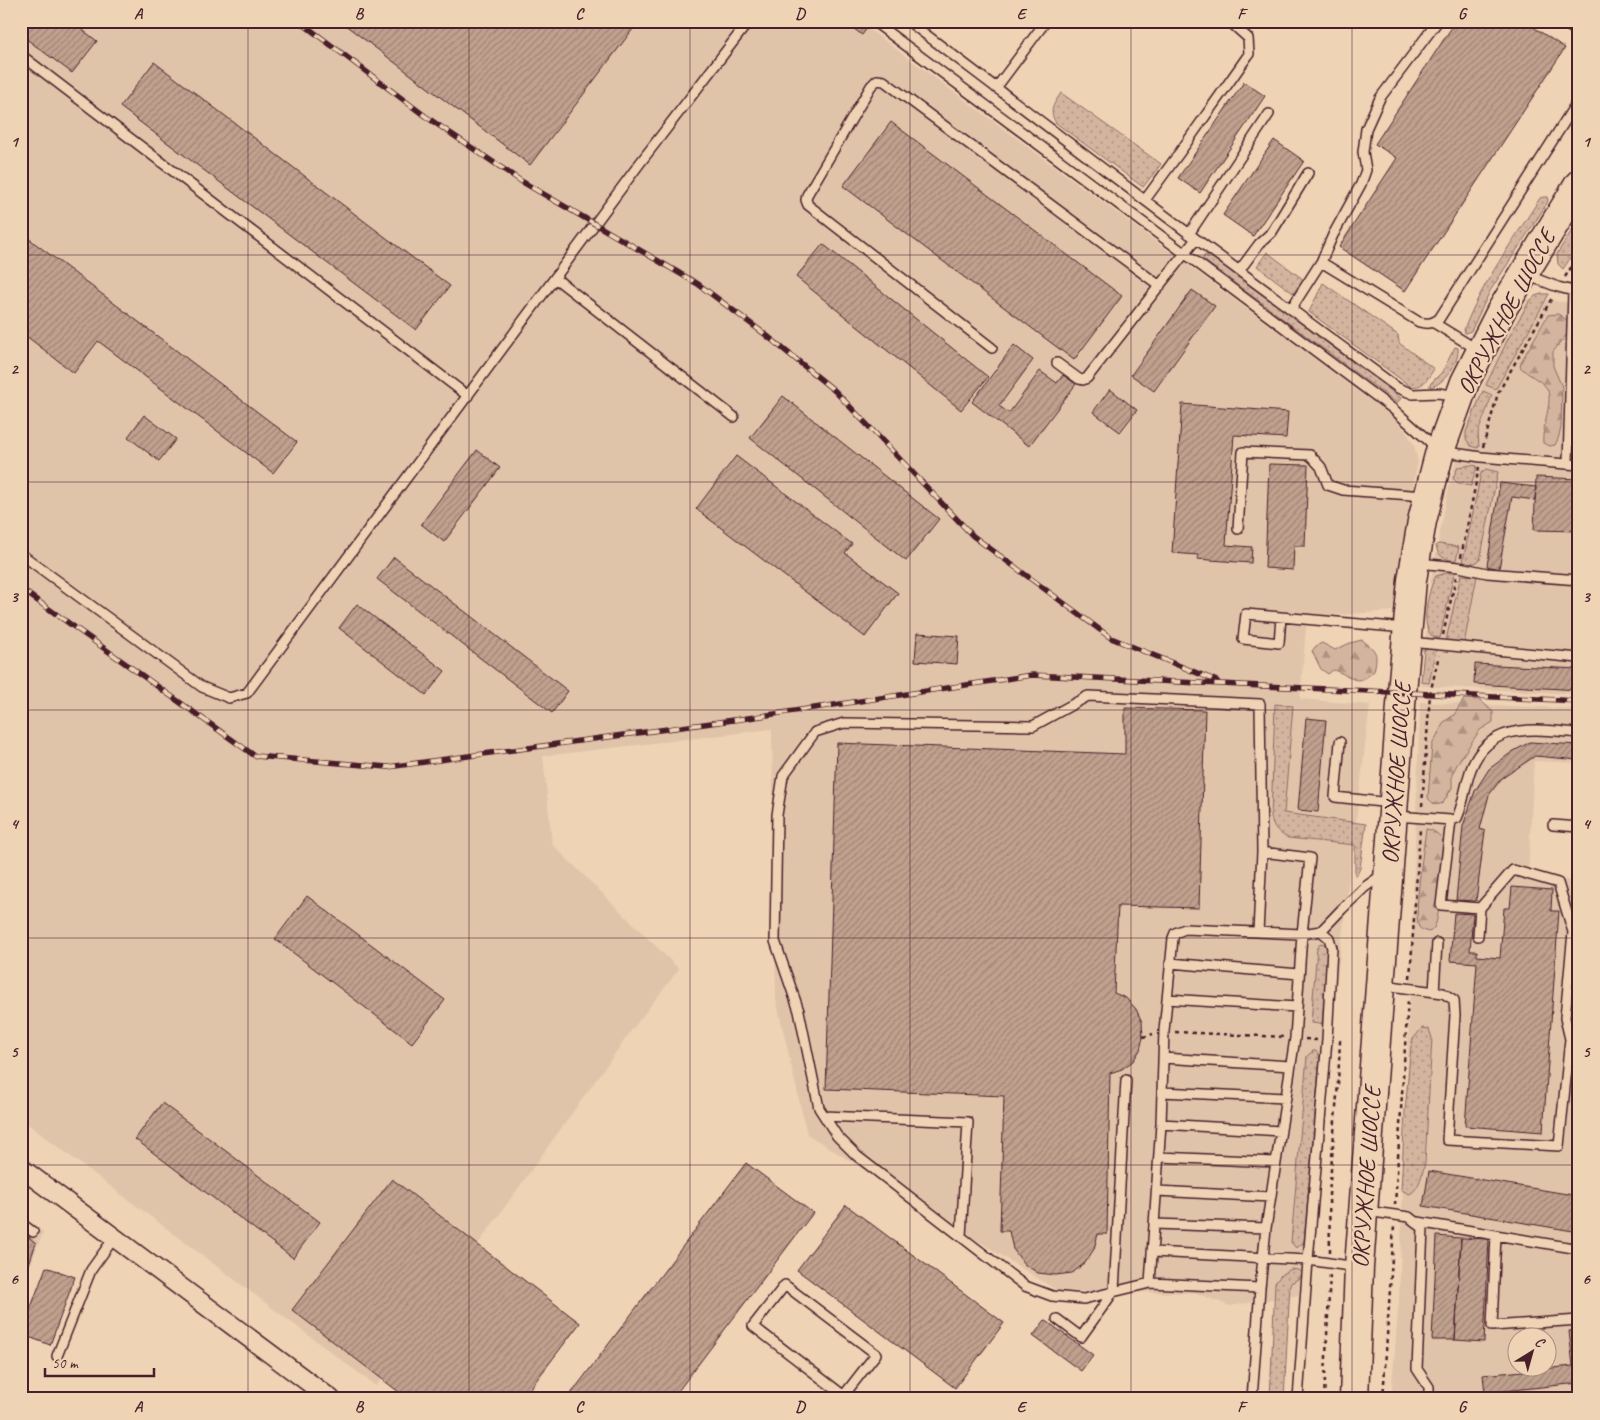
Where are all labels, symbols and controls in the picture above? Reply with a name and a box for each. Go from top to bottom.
text: A [134,4,144,24]
text: B [355,4,365,24]
text: C [575,4,585,24]
text: D [795,4,806,24]
text: E [1017,4,1028,24]
text: F [1237,4,1248,24]
text: G [1458,4,1468,24]
text: 1 [10,132,19,152]
text: 1 [1582,132,1591,152]
street label: ОКРУЖНОЕ ШОССЕ [1450,222,1563,400]
text: 2 [10,359,19,379]
text: 2 [1582,359,1591,379]
text: 3 [10,587,19,607]
text: 3 [1582,587,1591,607]
street label: ОКРУЖНОЕ ШОССЕ [1375,678,1418,865]
text: 4 [10,814,19,834]
text: 4 [1582,814,1591,834]
text: 5 [11,1042,20,1062]
text: 5 [1583,1042,1592,1062]
street label: ОКРУЖНОЕ ШОССЕ [1345,1082,1388,1269]
text: 6 [10,1269,19,1289]
text: 6 [1582,1269,1591,1289]
north arrow [1508,1328,1558,1378]
text: С [1532,1333,1549,1352]
scale bar [45,1345,154,1377]
text: 50 m [52,1354,79,1373]
text: A [134,1397,144,1417]
text: B [355,1397,365,1417]
text: C [575,1397,585,1417]
text: D [795,1397,806,1417]
text: E [1017,1397,1028,1417]
text: F [1237,1397,1248,1417]
text: G [1458,1397,1468,1417]

